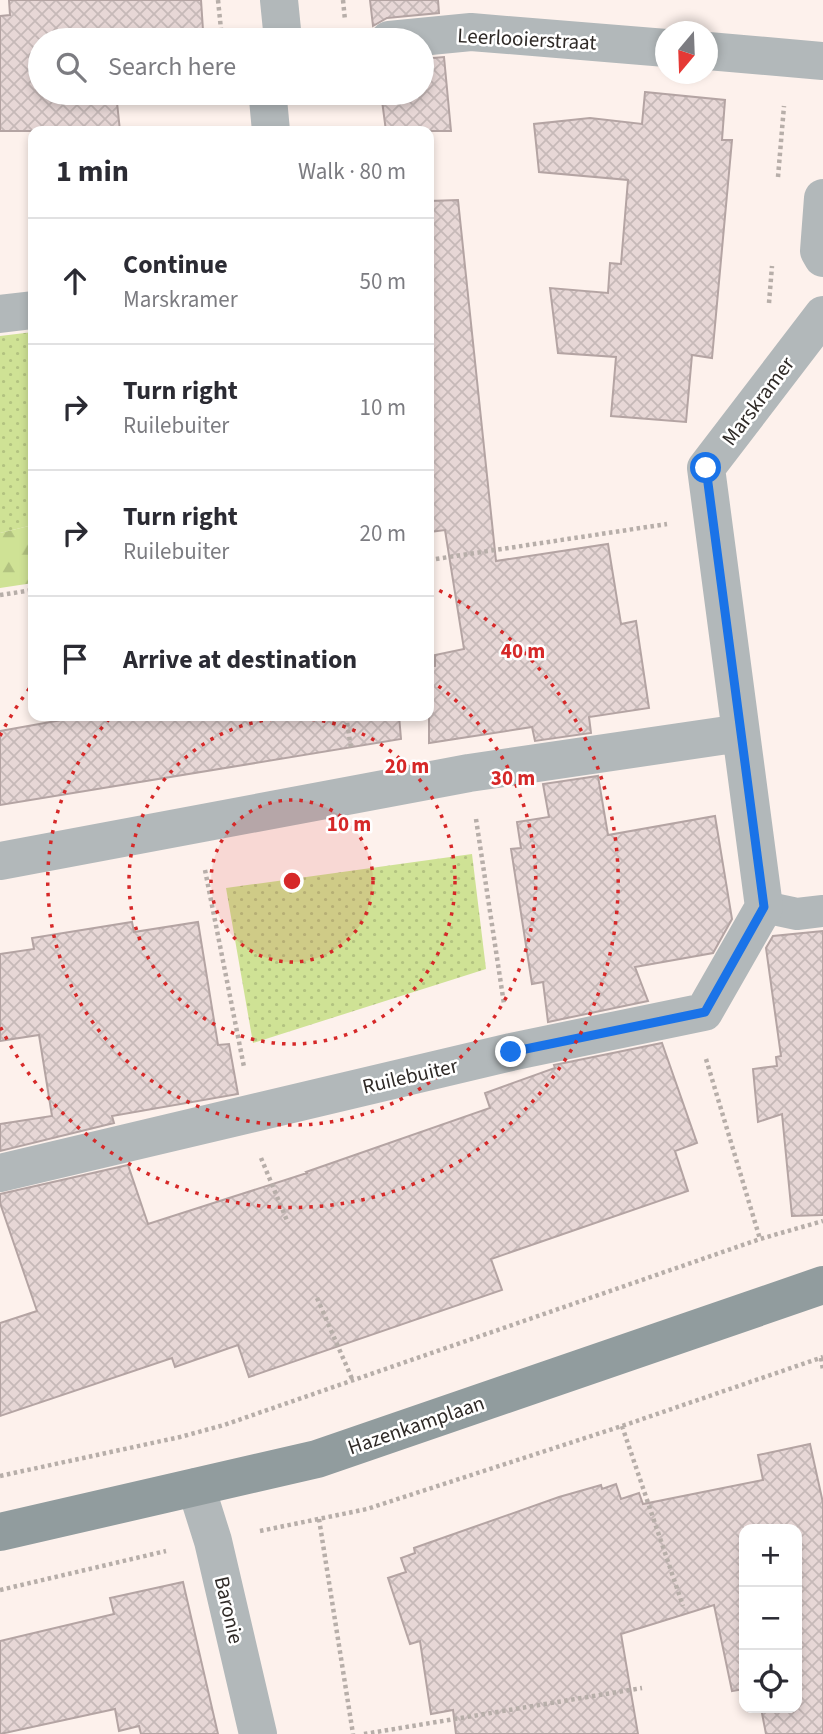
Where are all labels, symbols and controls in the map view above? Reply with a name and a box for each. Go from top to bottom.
street label: Leerlooierstraat [457,20,597,58]
north arrow [655,21,718,84]
search box [28,28,434,105]
icon: search [52,48,90,86]
text: Search here [108,48,236,85]
text: 1 min [56,150,129,193]
text: Walk · 80 m [298,155,406,188]
text: Continue [123,246,228,283]
icon: ahead [56,262,94,300]
text: 50 m [359,265,406,298]
text: Marskramer [123,283,238,316]
street label: Marskramer [715,350,802,452]
text: Turn right [123,372,238,409]
icon: right [56,388,94,426]
text: 10 m [359,391,406,424]
text: Ruilebuiter [123,409,229,442]
route start [690,452,721,483]
text: Turn right [123,498,238,535]
icon: right [56,514,94,552]
text: 20 m [359,517,406,550]
text: Ruilebuiter [123,535,229,568]
text: 40 m [501,636,545,666]
icon: arrive [56,640,94,678]
text: Arrive at destination [123,641,357,678]
text: 20 m [385,751,429,781]
text: 30 m [491,763,535,793]
text: 10 m [327,809,371,839]
centre of rings [280,869,304,893]
route end [495,1036,526,1067]
street label: Ruilebuiter [359,1050,461,1102]
street label: Hazenkamplaan [344,1388,488,1462]
map controls [739,1524,802,1713]
button: + [739,1524,802,1587]
street label: Baronie [207,1573,251,1647]
button: − [739,1587,802,1650]
button: locate [739,1650,802,1713]

